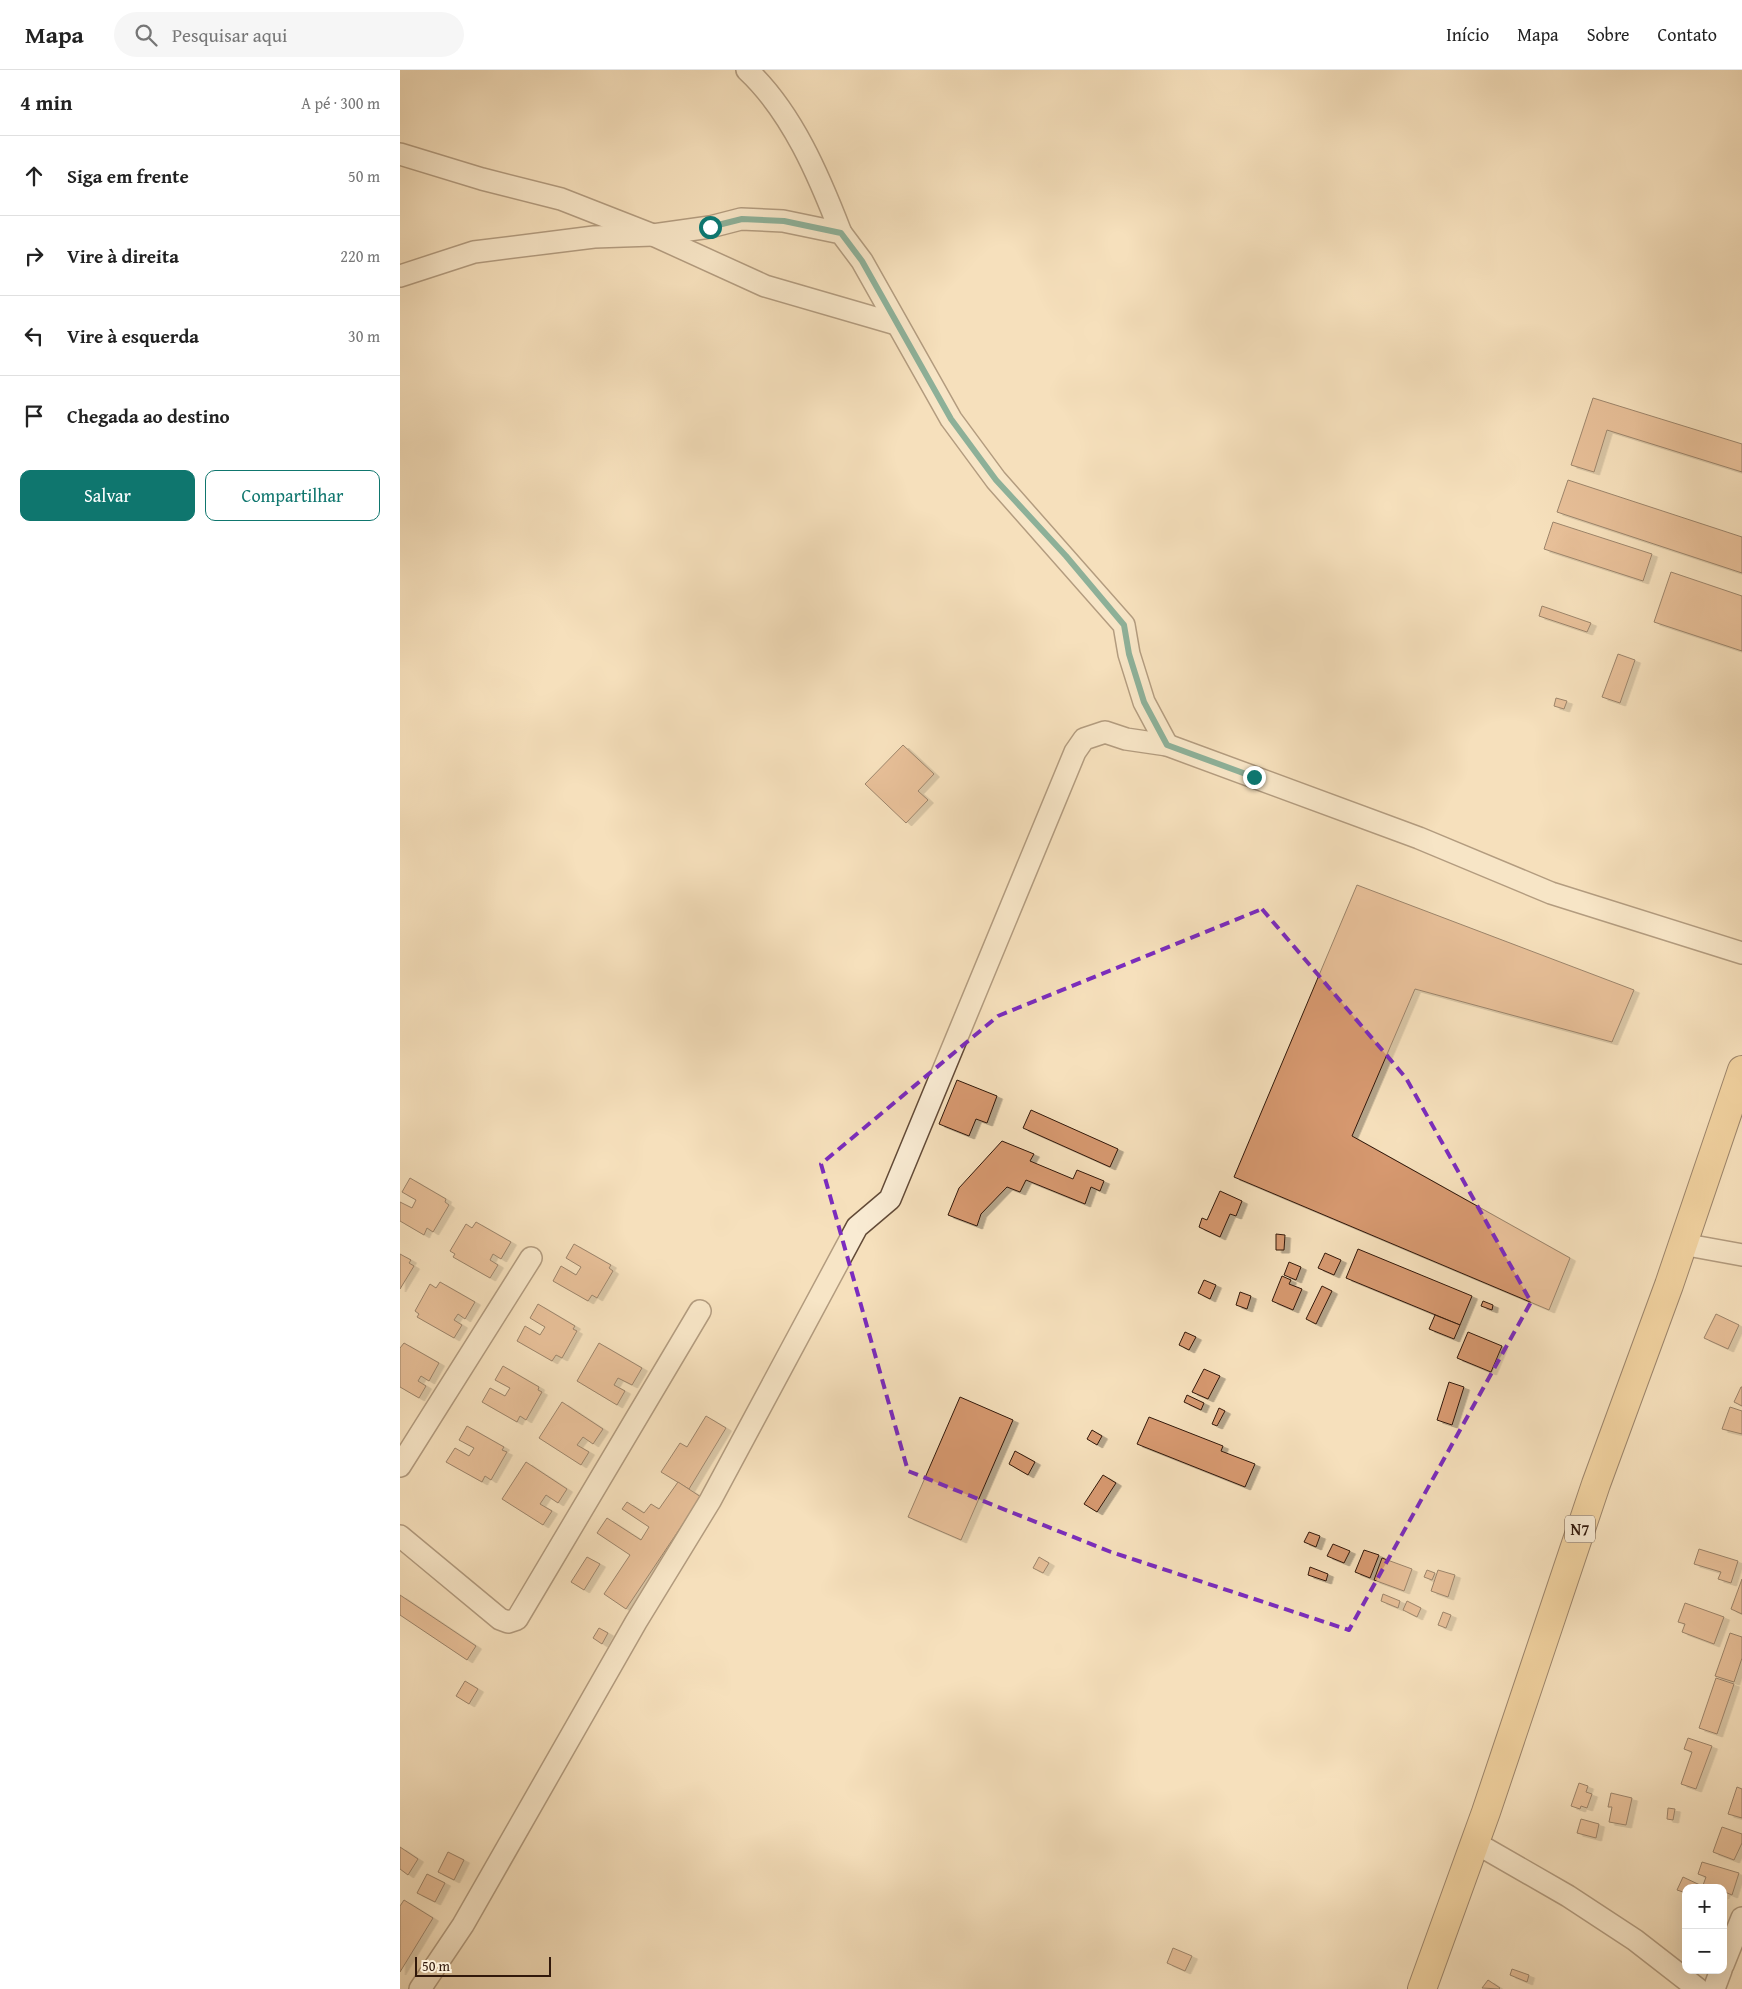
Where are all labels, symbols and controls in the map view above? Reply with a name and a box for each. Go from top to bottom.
search box [114,12,464,57]
text: Mapa [25,17,84,52]
icon: search [132,21,160,49]
text: Pesquisar aqui [172,21,287,49]
text: Início [1446,21,1489,48]
text: Mapa [1517,21,1559,48]
text: Sobre [1587,21,1630,48]
text: Contato [1658,21,1717,48]
text: 4 min [20,87,72,118]
text: A pé · 300 m [301,91,380,115]
icon: ahead [20,162,48,190]
text: Siga em frente [67,162,189,190]
text: 50 m [348,164,380,188]
route start [699,216,722,239]
icon: right [20,242,48,270]
text: Vire à direita [67,242,179,270]
text: 220 m [340,244,380,268]
icon: left [20,322,48,350]
text: Vire à esquerda [67,322,199,350]
text: 30 m [348,324,380,348]
icon: arrive [20,402,48,430]
text: Chegada ao destino [67,402,230,430]
button: Salvar [20,470,195,521]
button: Compartilhar [205,470,380,521]
route end [1243,766,1266,789]
road number: N7 [1565,1516,1595,1542]
map controls [1682,1884,1727,1974]
button: + [1682,1884,1727,1929]
button: − [1682,1929,1727,1974]
scale bar [415,1954,551,1977]
text: 50 m [422,1956,450,1976]

